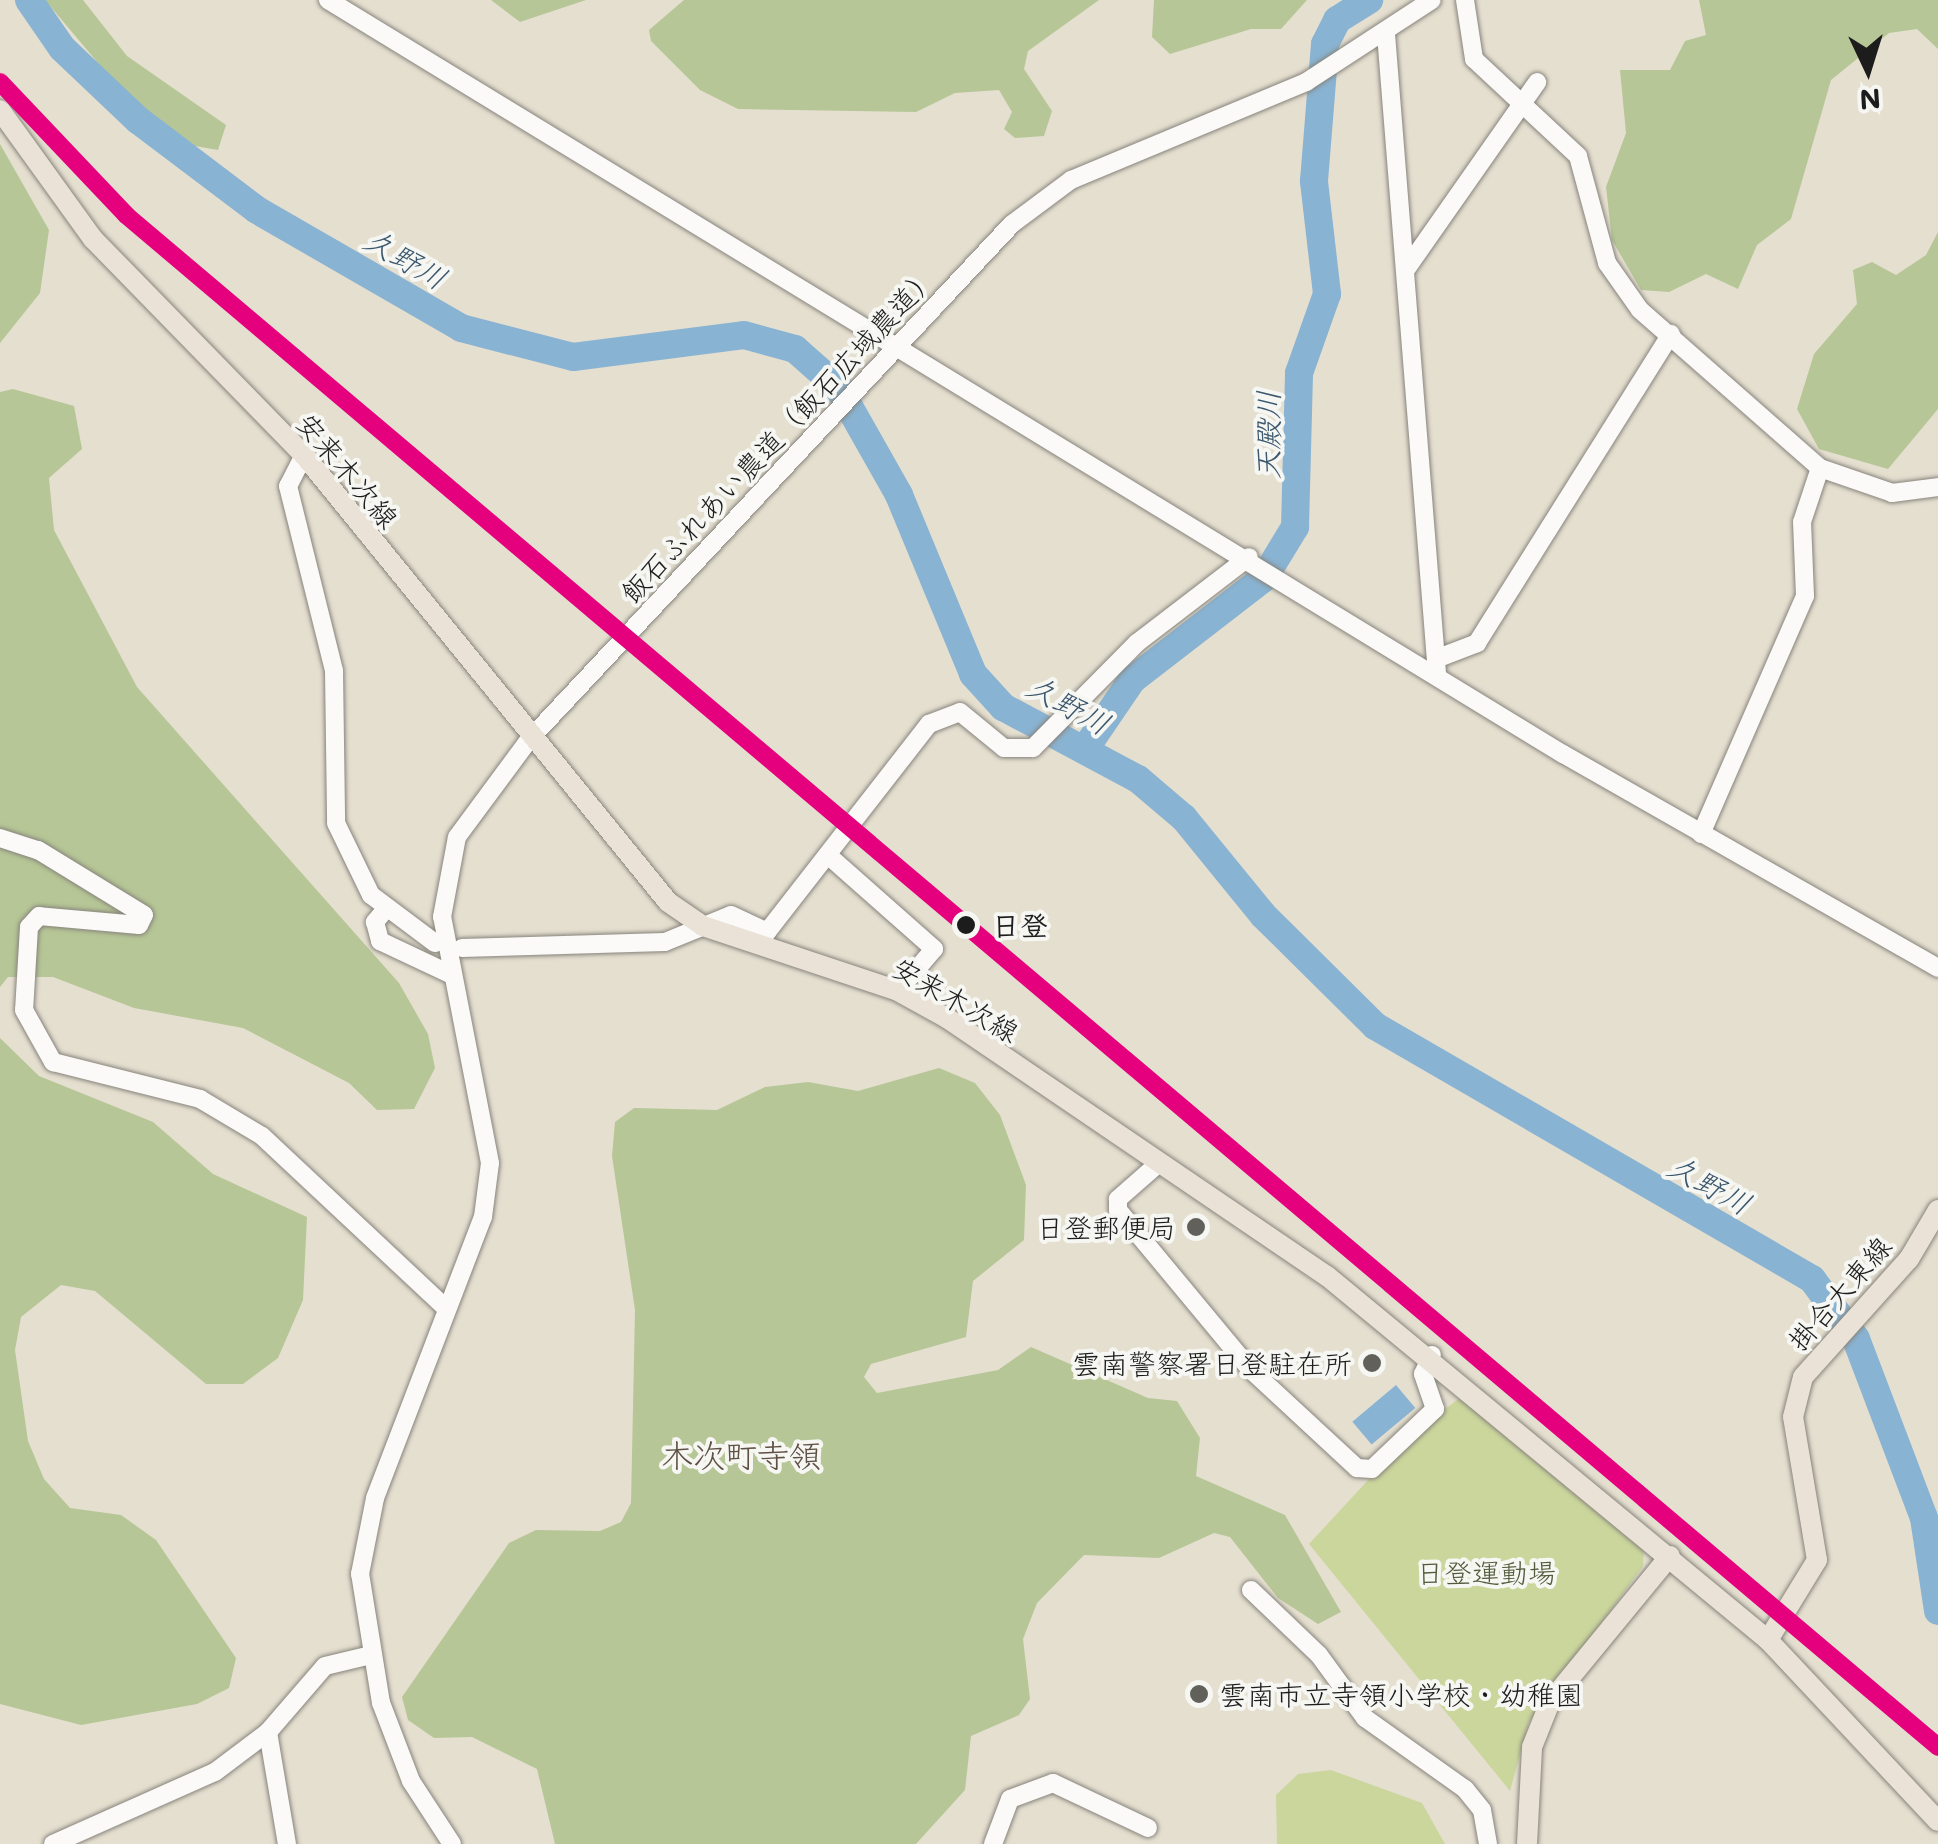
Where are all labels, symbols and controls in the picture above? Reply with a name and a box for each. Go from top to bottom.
north arrow [1818,20,1918,120]
text: N [1858,81,1882,119]
water label: 久野川 [358,220,454,296]
street label: 飯石ふれあい農道（飯石広域農道） [613,259,943,609]
water label: 天殿川 [1249,390,1285,480]
street label: 安来木次線 [290,406,406,534]
water label: 久野川 [1021,666,1117,742]
marker: 日登 [949,908,983,942]
place label: 日登 [992,908,1048,942]
street label: 安来木次線 [887,949,1025,1049]
water label: 久野川 [1662,1146,1758,1222]
place label: 日登郵便局 [1036,1210,1176,1244]
marker: 日登郵便局 [1185,1216,1207,1238]
street label: 掛合大東線 [1780,1229,1898,1357]
place label: 雲南警察署日登駐在所 [1072,1346,1352,1380]
marker: 雲南警察署日登駐在所 [1361,1352,1383,1374]
district label: 木次町寺領 [661,1435,821,1473]
park label: 日登運動場 [1416,1555,1556,1589]
place label: 雲南市立寺領小学校・幼稚園 [1219,1677,1583,1711]
marker: 雲南市立寺領小学校・幼稚園 [1188,1683,1210,1705]

